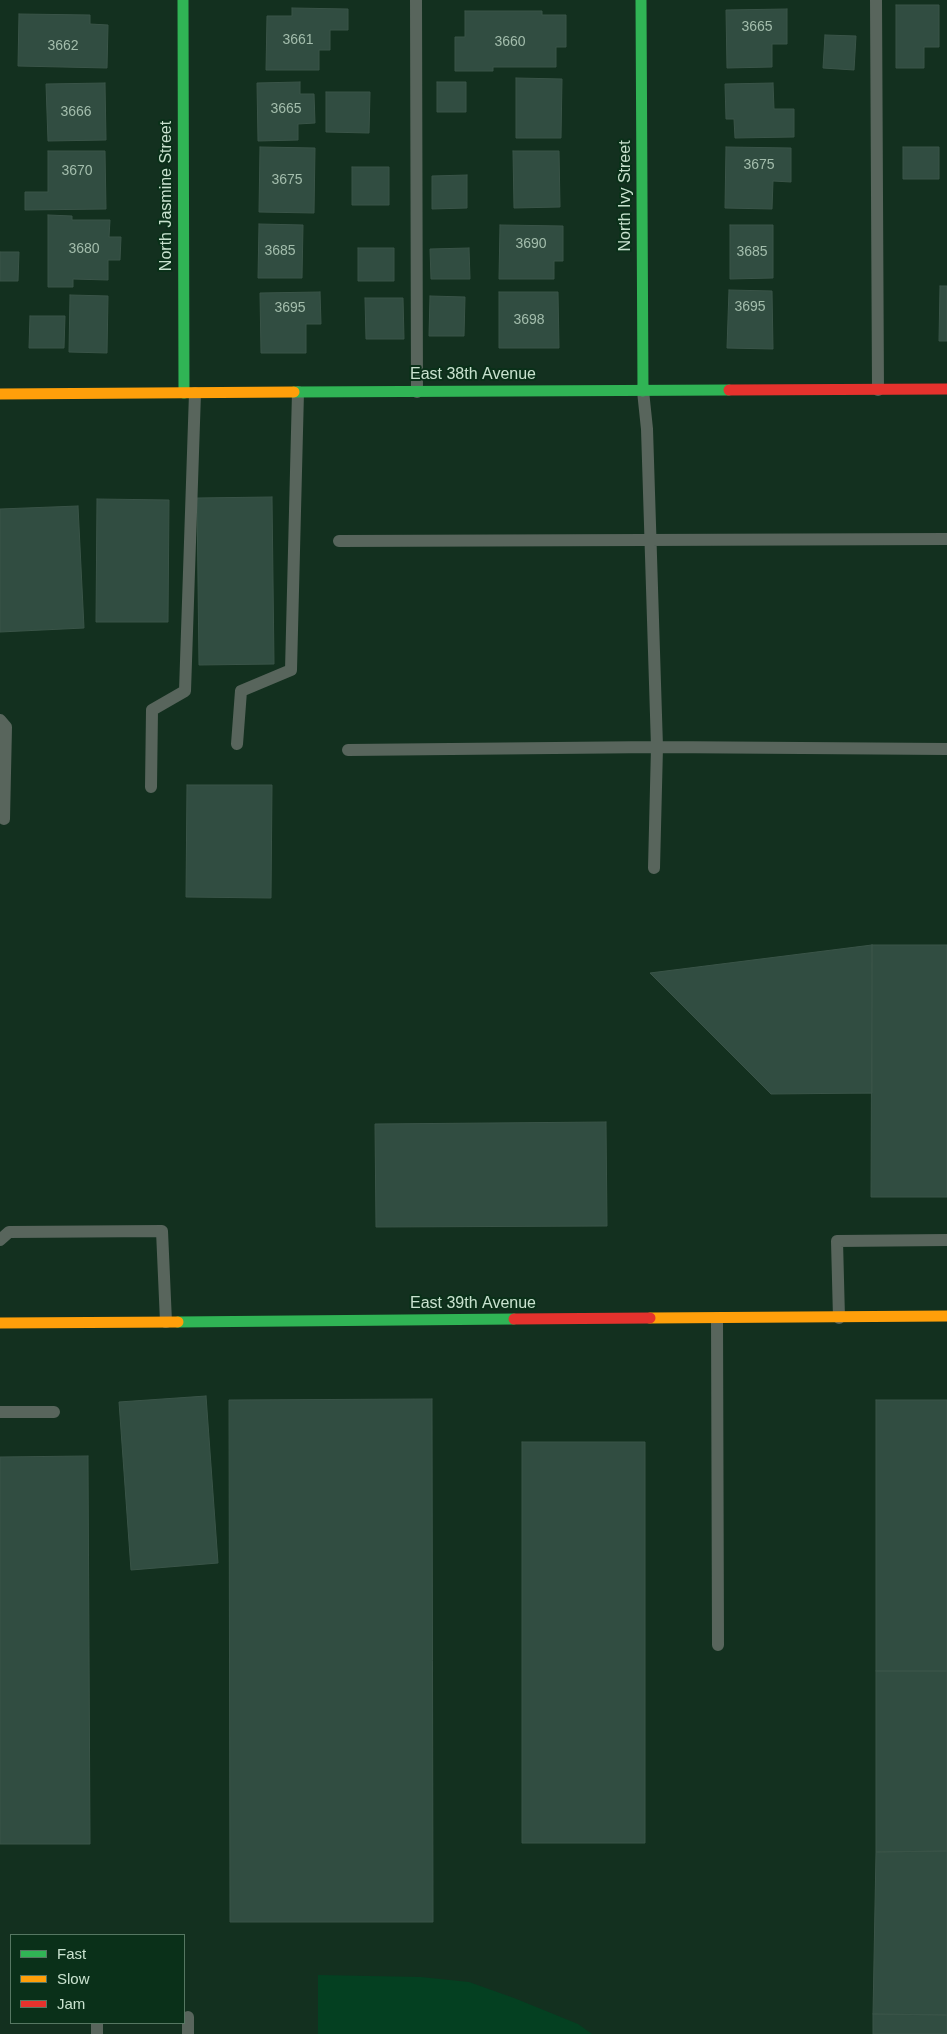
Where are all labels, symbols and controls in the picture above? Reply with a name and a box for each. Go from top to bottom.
house number: 3665 [741,19,773,35]
house number: 3661 [282,32,314,48]
house number: 3660 [494,34,526,50]
house number: 3662 [47,38,79,54]
house number: 3665 [270,101,302,117]
house number: 3666 [60,104,92,120]
street label: North Jasmine Street [157,121,177,271]
street label: North Ivy Street [616,140,636,252]
house number: 3675 [743,157,775,173]
house number: 3670 [61,163,93,179]
house number: 3675 [271,172,303,188]
house number: 3690 [515,236,547,252]
house number: 3680 [68,241,100,257]
house number: 3685 [264,243,296,259]
house number: 3685 [736,244,768,260]
house number: 3695 [734,299,766,315]
house number: 3695 [274,300,306,316]
house number: 3698 [513,312,545,328]
street label: East 38th Avenue [410,365,536,385]
street label: East 39th Avenue [410,1294,536,1314]
legend [10,1934,185,2024]
text: Fast [57,1945,86,1962]
text: Slow [57,1970,90,1987]
text: Jam [57,1995,85,2012]

